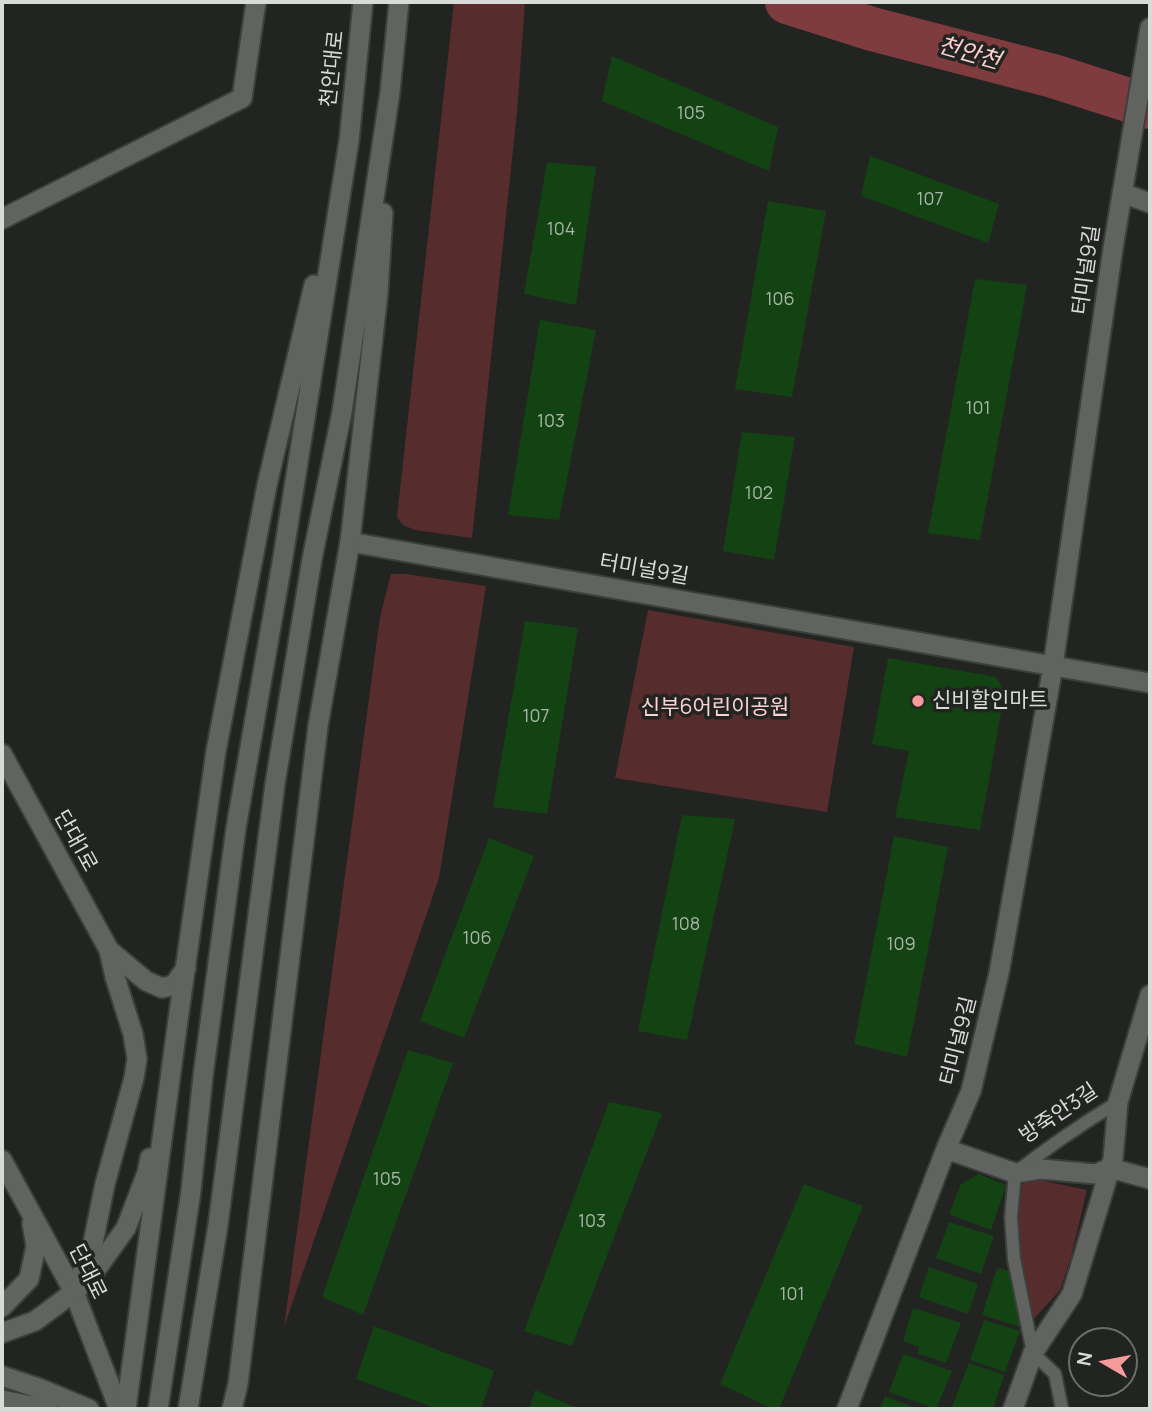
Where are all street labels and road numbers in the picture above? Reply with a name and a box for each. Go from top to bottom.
street label: 천안대로 [316,29,350,109]
street label: 터미널9길 [1068,224,1106,316]
street label: 터미널9길 [597,550,691,590]
street label: 단대1로 [48,806,102,876]
street label: 터미널9길 [936,994,982,1088]
street label: 방죽안3길 [1015,1079,1103,1149]
street label: 단대로 [63,1240,111,1304]

